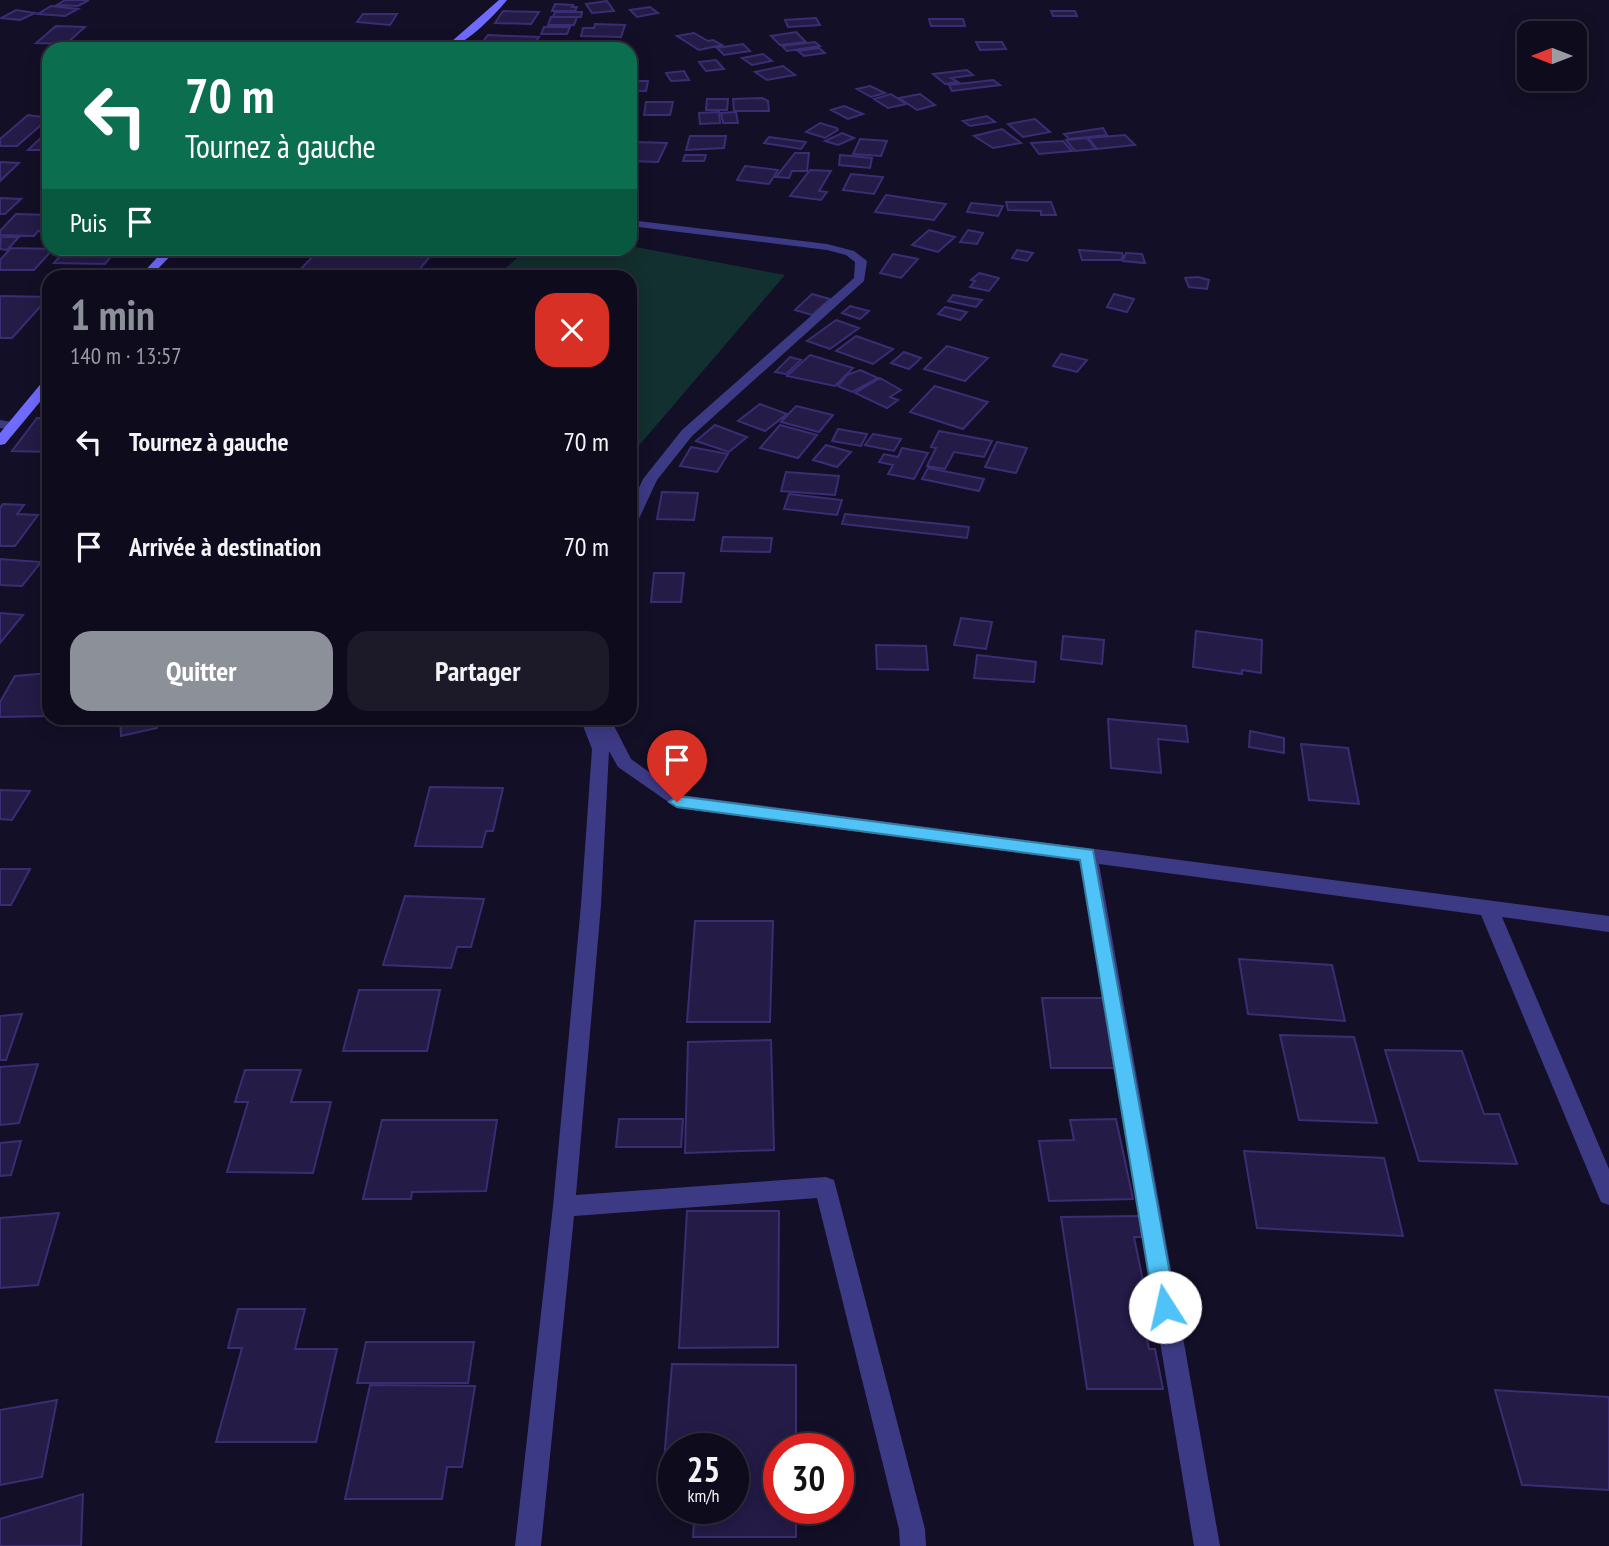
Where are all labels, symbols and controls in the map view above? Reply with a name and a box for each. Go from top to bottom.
north arrow [1517,21,1587,91]
map controls [1517,21,1587,91]
text: 70 m [185,63,274,127]
icon: left [70,70,161,161]
text: Tournez à gauche [185,125,376,167]
icon: arrive [121,203,159,241]
text: Puis [70,206,107,239]
text: 1 min [70,287,155,342]
button: close [535,293,609,367]
text: 140 m · 13:57 [70,341,182,370]
icon: left [70,423,108,461]
text: Tournez à gauche [129,425,289,458]
text: 70 m [563,425,609,458]
icon: arrive [70,528,108,566]
text: Arrivée à destination [129,530,321,563]
text: 70 m [563,530,609,563]
button: Quitter [70,631,333,711]
button: Partager [347,631,609,711]
pin [647,730,707,802]
icon: arrive [658,741,696,779]
position arrow [1128,1270,1202,1344]
speed limit sign: 30 [763,1433,854,1524]
text: 25 [687,1446,720,1492]
text: km/h [688,1484,719,1507]

